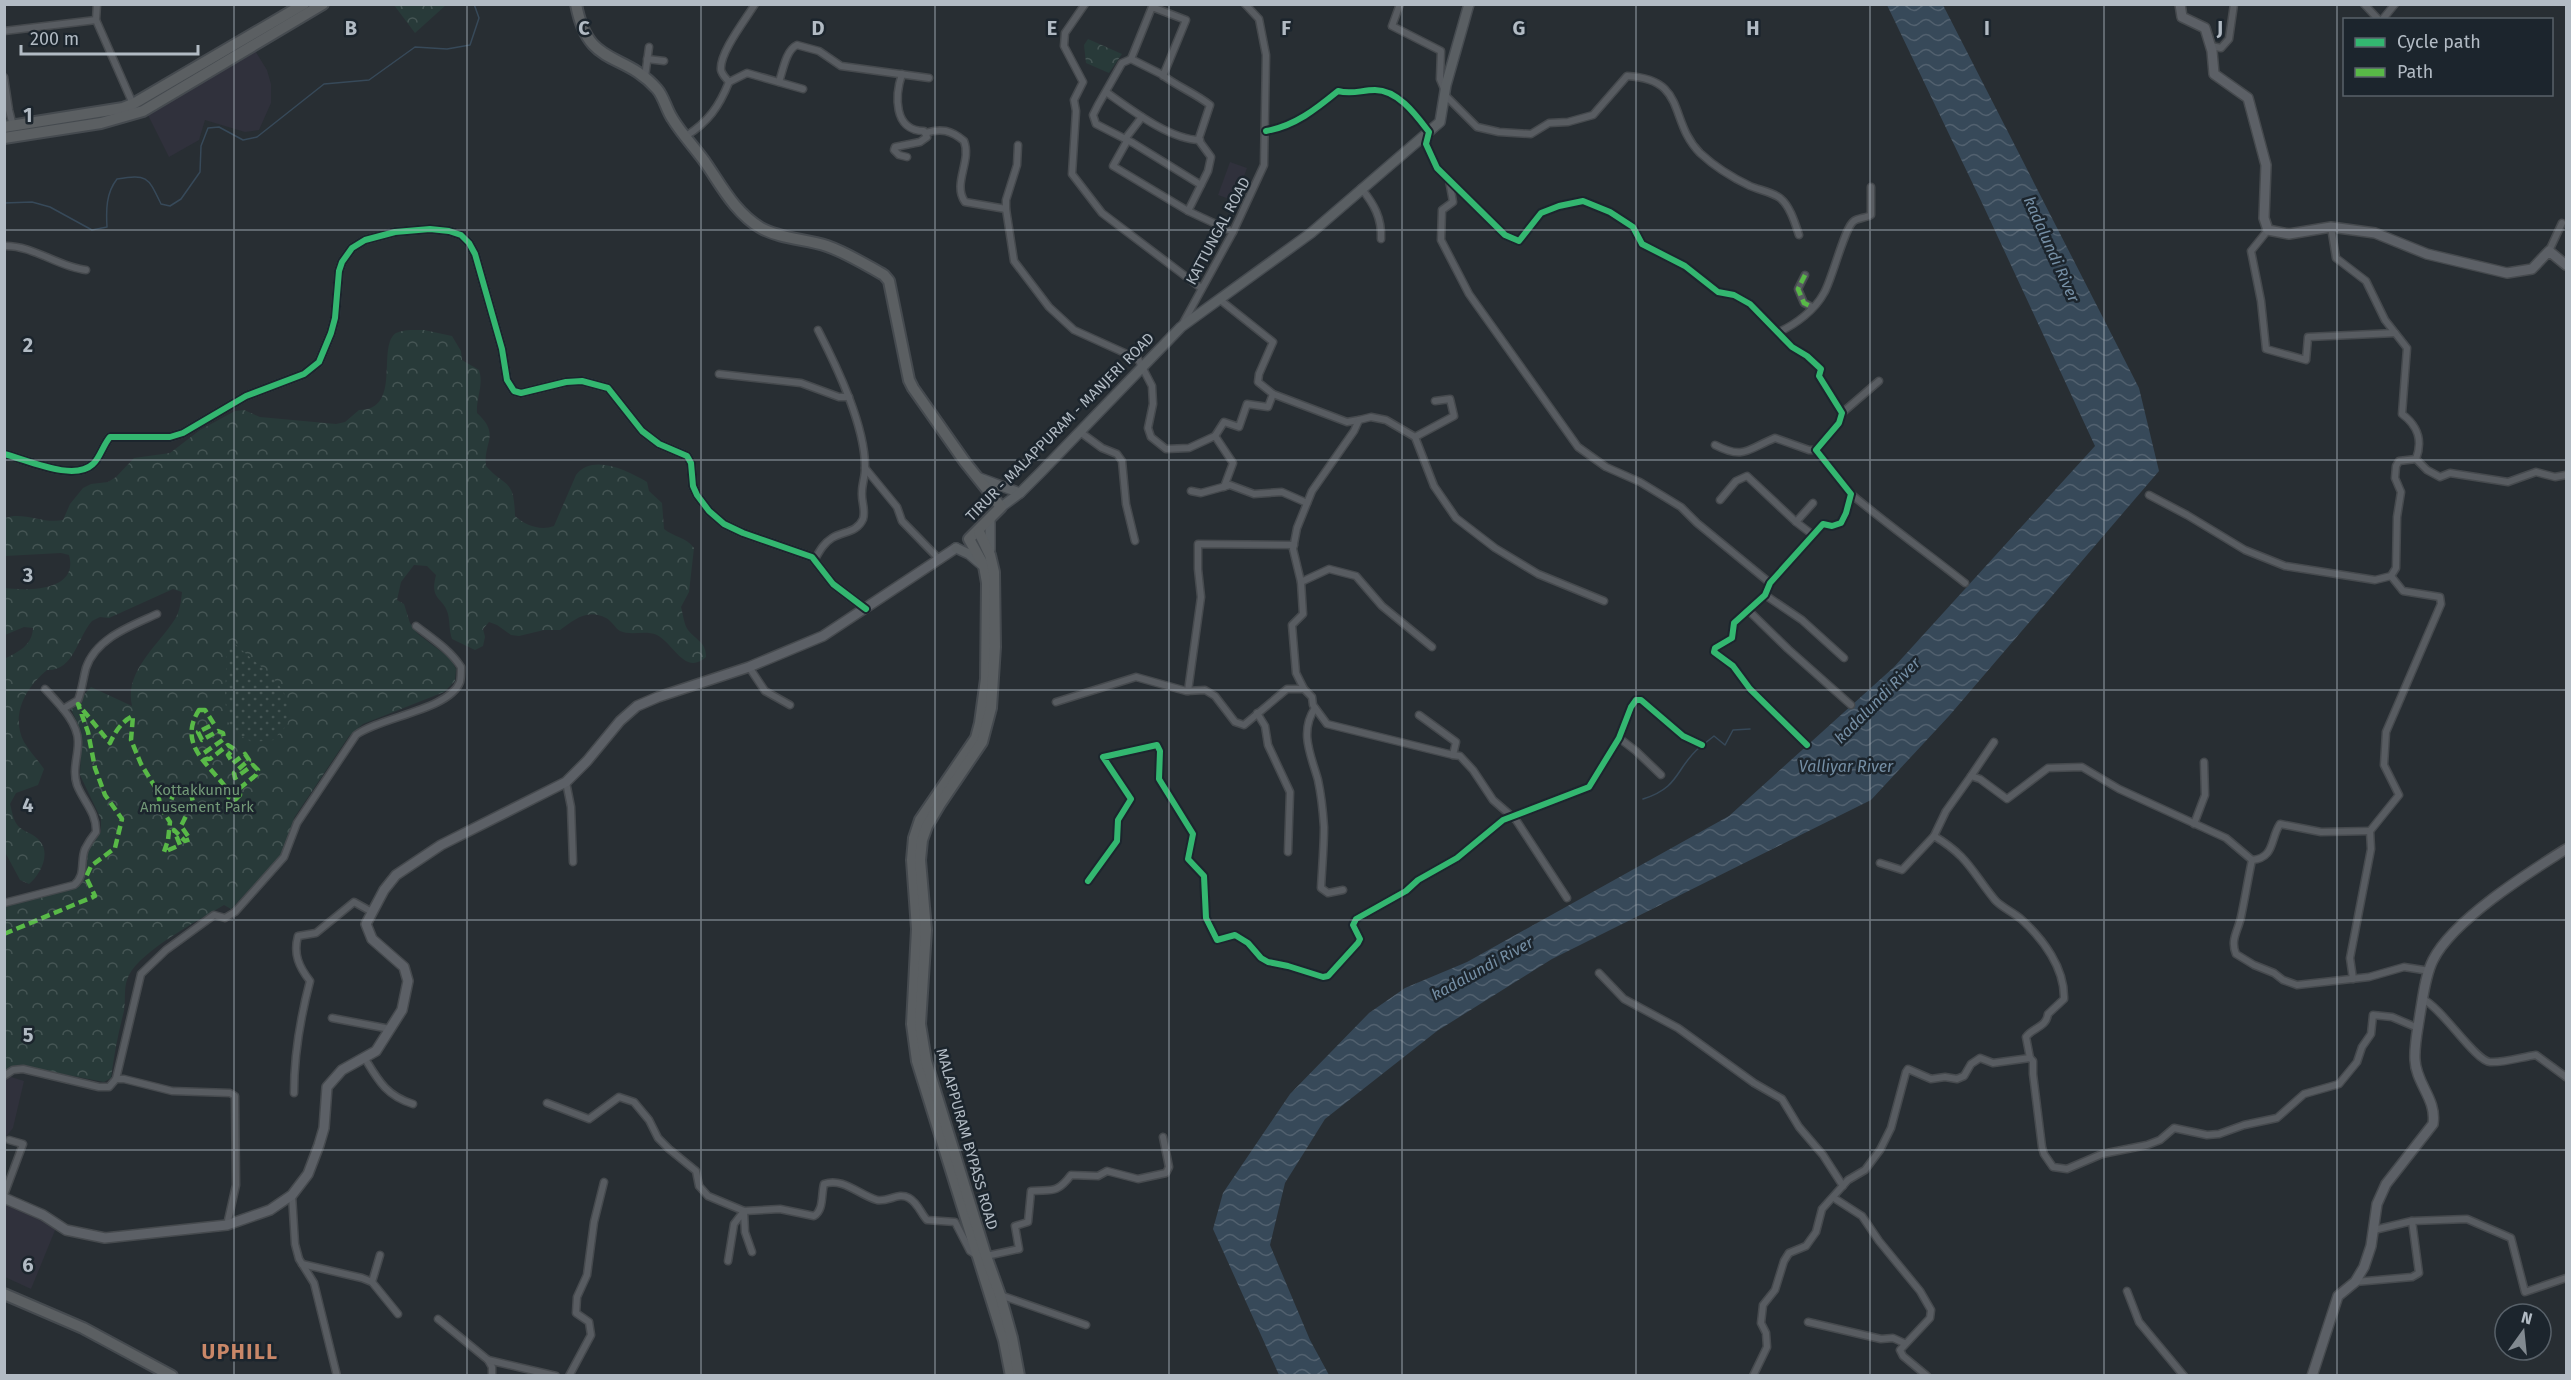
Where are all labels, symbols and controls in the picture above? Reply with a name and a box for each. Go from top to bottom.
text: B [345,16,357,40]
text: C [578,16,590,40]
text: D [811,16,825,40]
text: E [1047,16,1057,40]
text: F [1281,16,1291,40]
text: G [1513,16,1525,40]
text: H [1746,16,1760,40]
text: I [1984,16,1990,40]
text: J [2216,16,2223,40]
scale bar [21,18,198,56]
legend [2343,18,2553,96]
text: 200 m [30,28,79,50]
text: Cycle path [2397,31,2481,53]
text: Path [2397,61,2433,83]
text: 1 [23,103,33,127]
street label: KATTUNGAL ROAD [1182,174,1254,288]
water label: kadalundi River [2020,193,2084,306]
street label: TIRUR - MALAPPURAM - MANJERI ROAD [962,329,1158,525]
text: 2 [23,333,33,357]
text: 3 [22,563,33,587]
water label: kadalundi River [1830,653,1925,747]
water label: Valliyar River [1799,757,1894,776]
park label: Kottakkunnu Amusement Park [140,781,254,816]
text: 4 [22,793,34,817]
water label: kadalundi River [1428,932,1537,1004]
text: 5 [23,1023,34,1047]
street label: MALAPPURAM BYPASS ROAD [932,1046,1002,1232]
text: 6 [22,1253,34,1277]
north arrow [2493,1302,2553,1362]
text: N [2519,1307,2534,1329]
district label: UPHILL [202,1339,278,1365]

